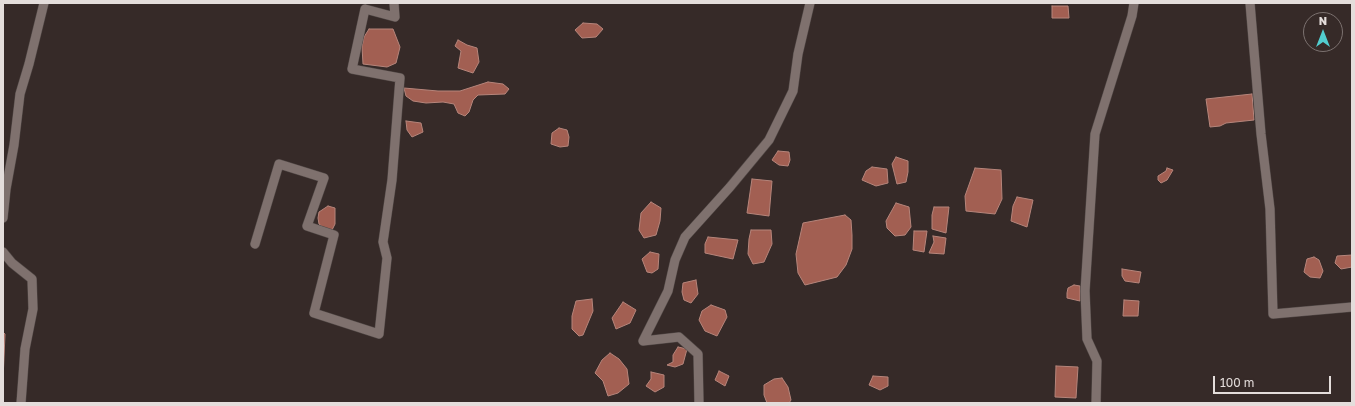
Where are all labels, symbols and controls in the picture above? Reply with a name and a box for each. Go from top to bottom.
north arrow [1303,12,1343,52]
text: N [1319,14,1327,27]
scale bar [1215,368,1333,394]
text: 100 m [1220,375,1254,390]

